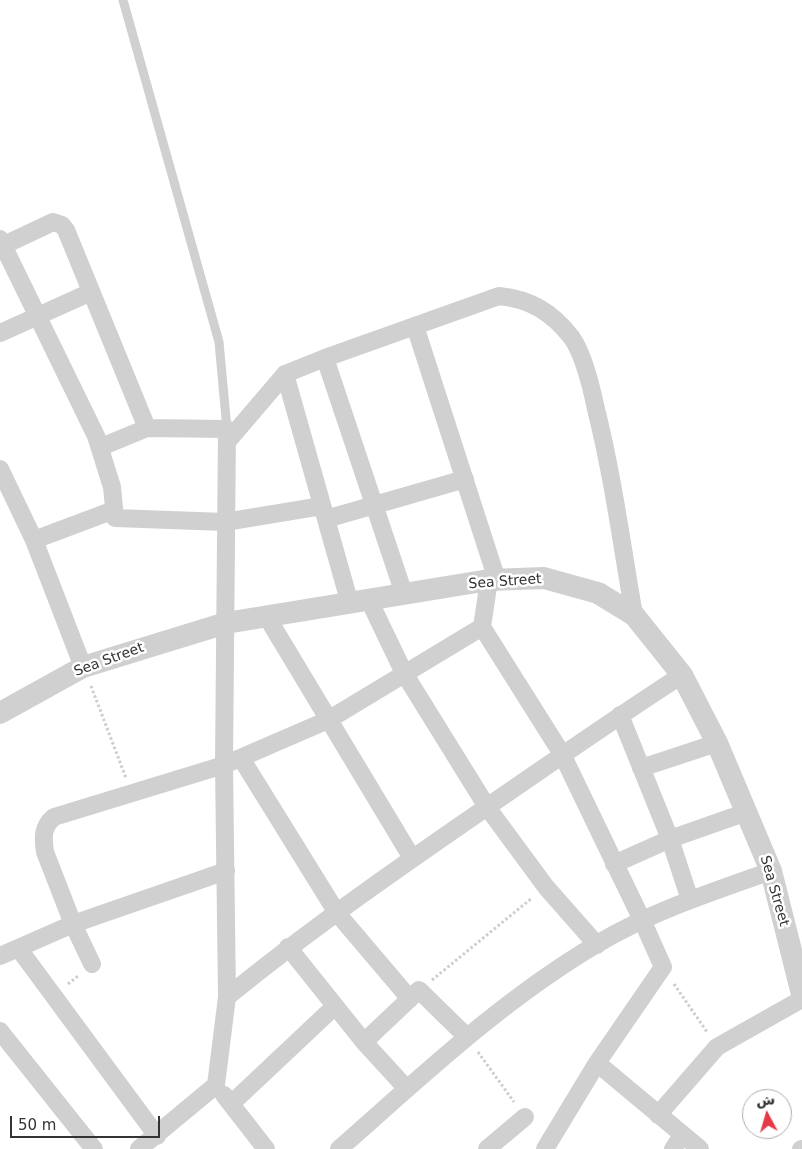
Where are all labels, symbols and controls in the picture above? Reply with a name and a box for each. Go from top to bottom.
street label: Sea Street [468,571,542,593]
street label: Sea Street [72,640,146,680]
street label: Sea Street [756,854,792,928]
north arrow [742,1089,792,1139]
text: ش [755,1091,776,1109]
scale bar [12,1106,162,1138]
text: 50 m [18,1116,56,1134]

